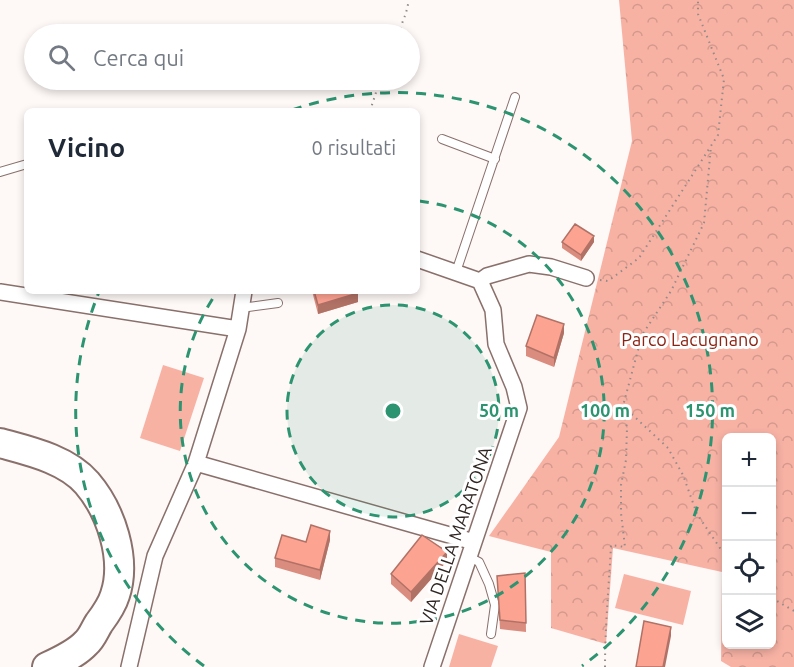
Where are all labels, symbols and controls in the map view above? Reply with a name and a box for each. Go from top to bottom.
search box [24,24,420,90]
icon: search [45,41,78,74]
text: Cerca qui [93,45,184,70]
text: Vicino [48,133,125,162]
text: 0 risultati [312,136,396,159]
park label: Parco Lacugnano [621,329,759,349]
text: 50 m [479,400,519,420]
text: 100 m [580,400,630,420]
text: 150 m [685,400,735,420]
centre of rings [383,401,403,421]
map controls [722,433,776,649]
button: + [722,433,776,487]
street label: VIA DELLA MARATONA [415,444,495,627]
button: − [722,487,776,541]
button: locate [722,541,776,595]
button: layers [722,595,776,649]

